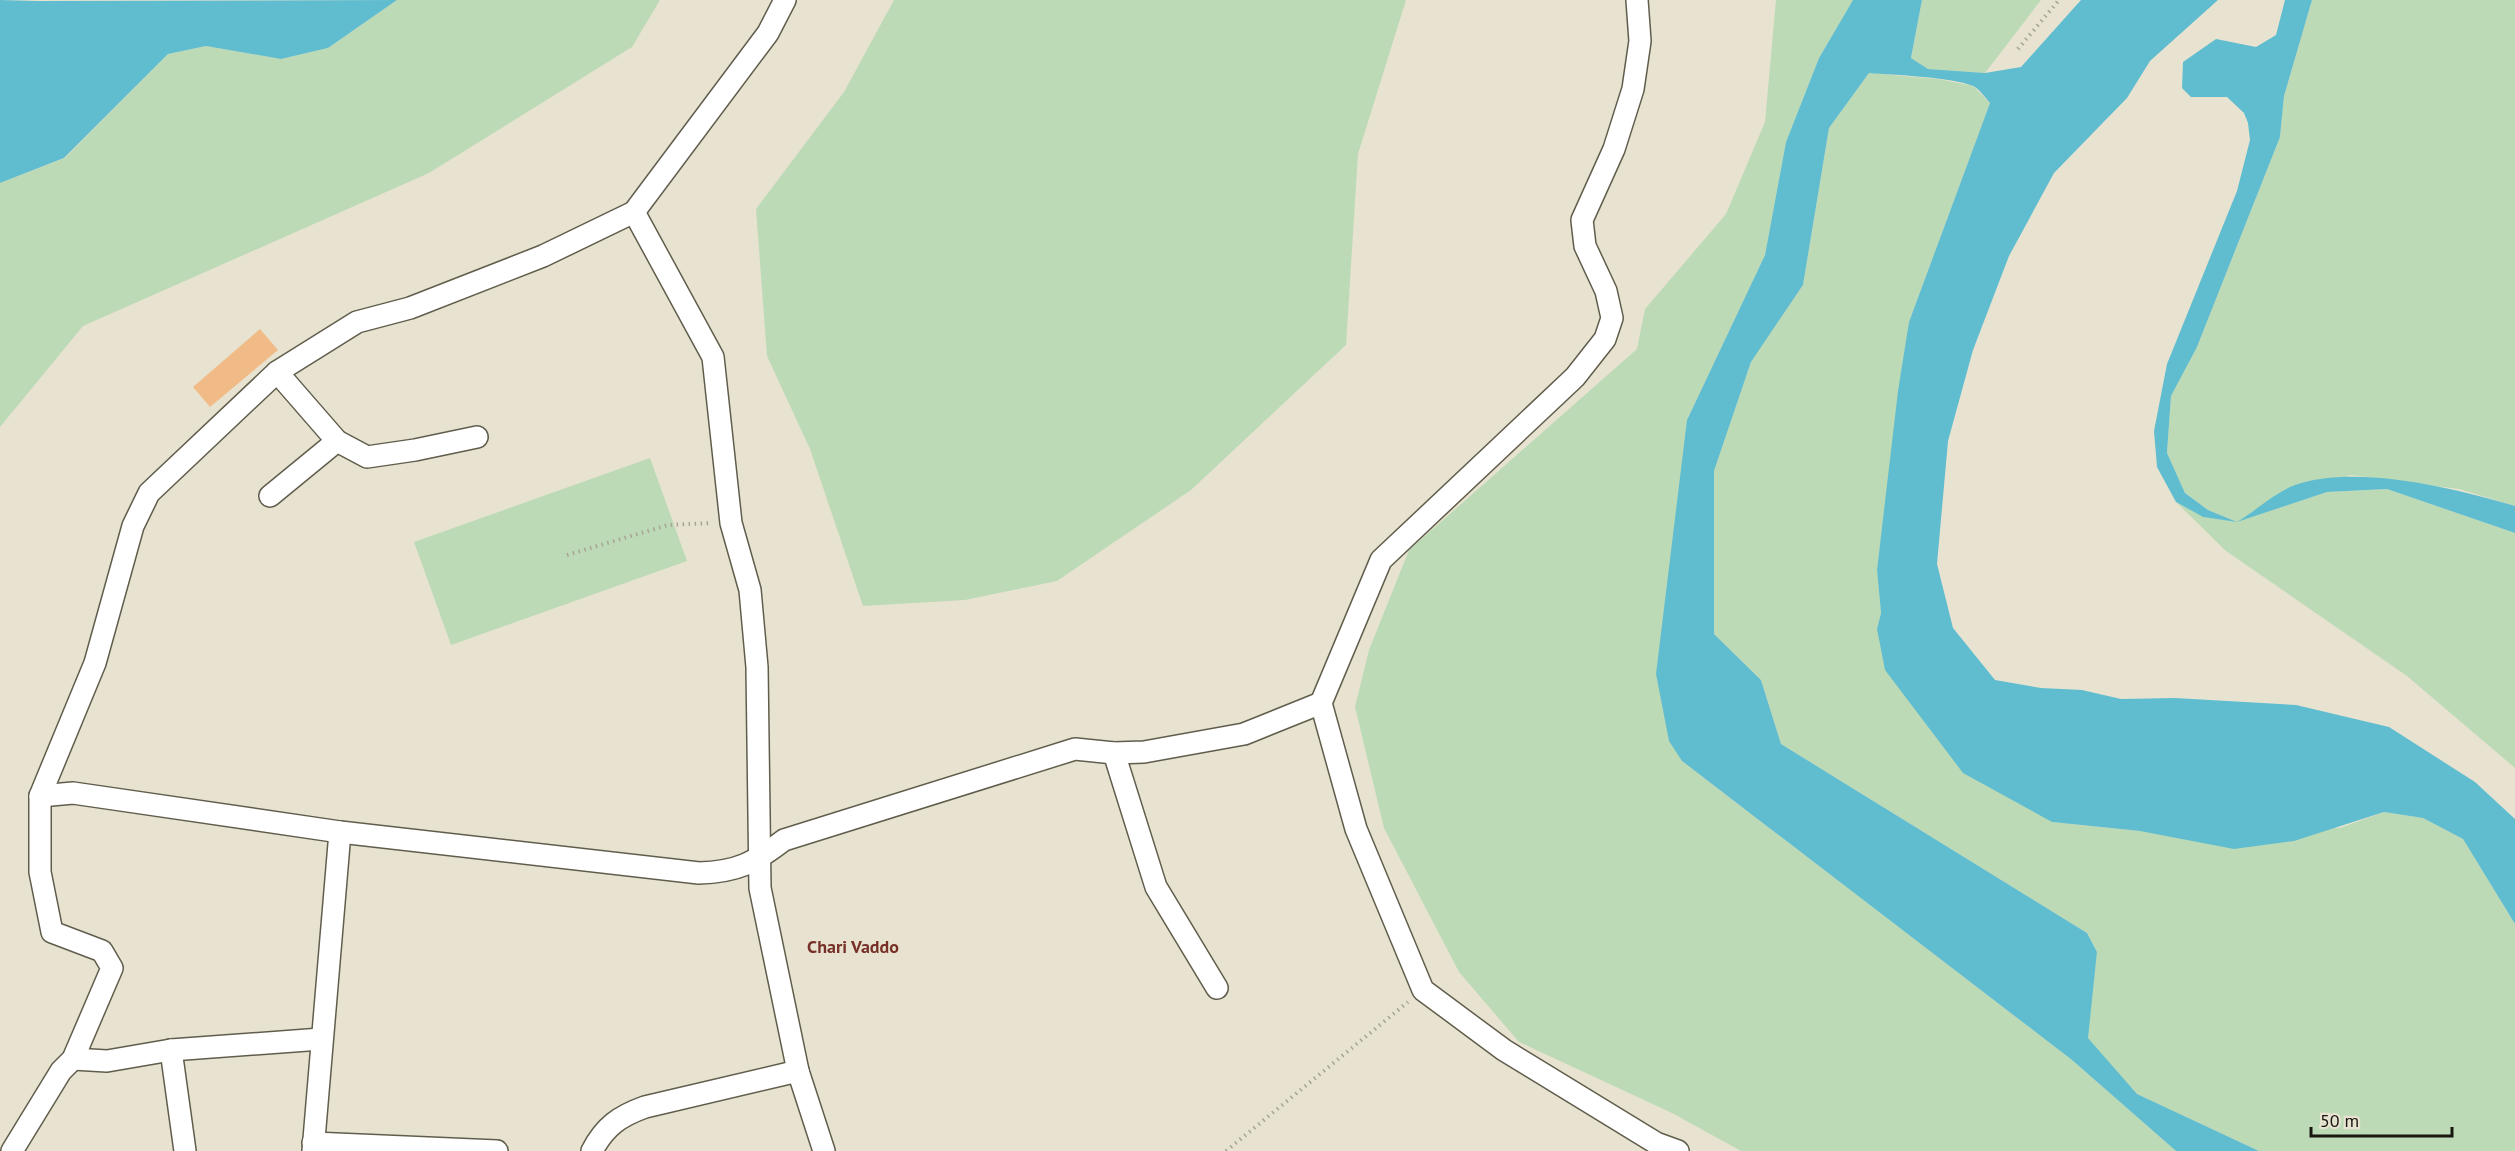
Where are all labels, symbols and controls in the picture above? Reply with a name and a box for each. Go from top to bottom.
district label: Chari Vaddo [807,935,899,958]
scale bar [2311,1100,2452,1138]
text: 50 m [2320,1109,2359,1132]

